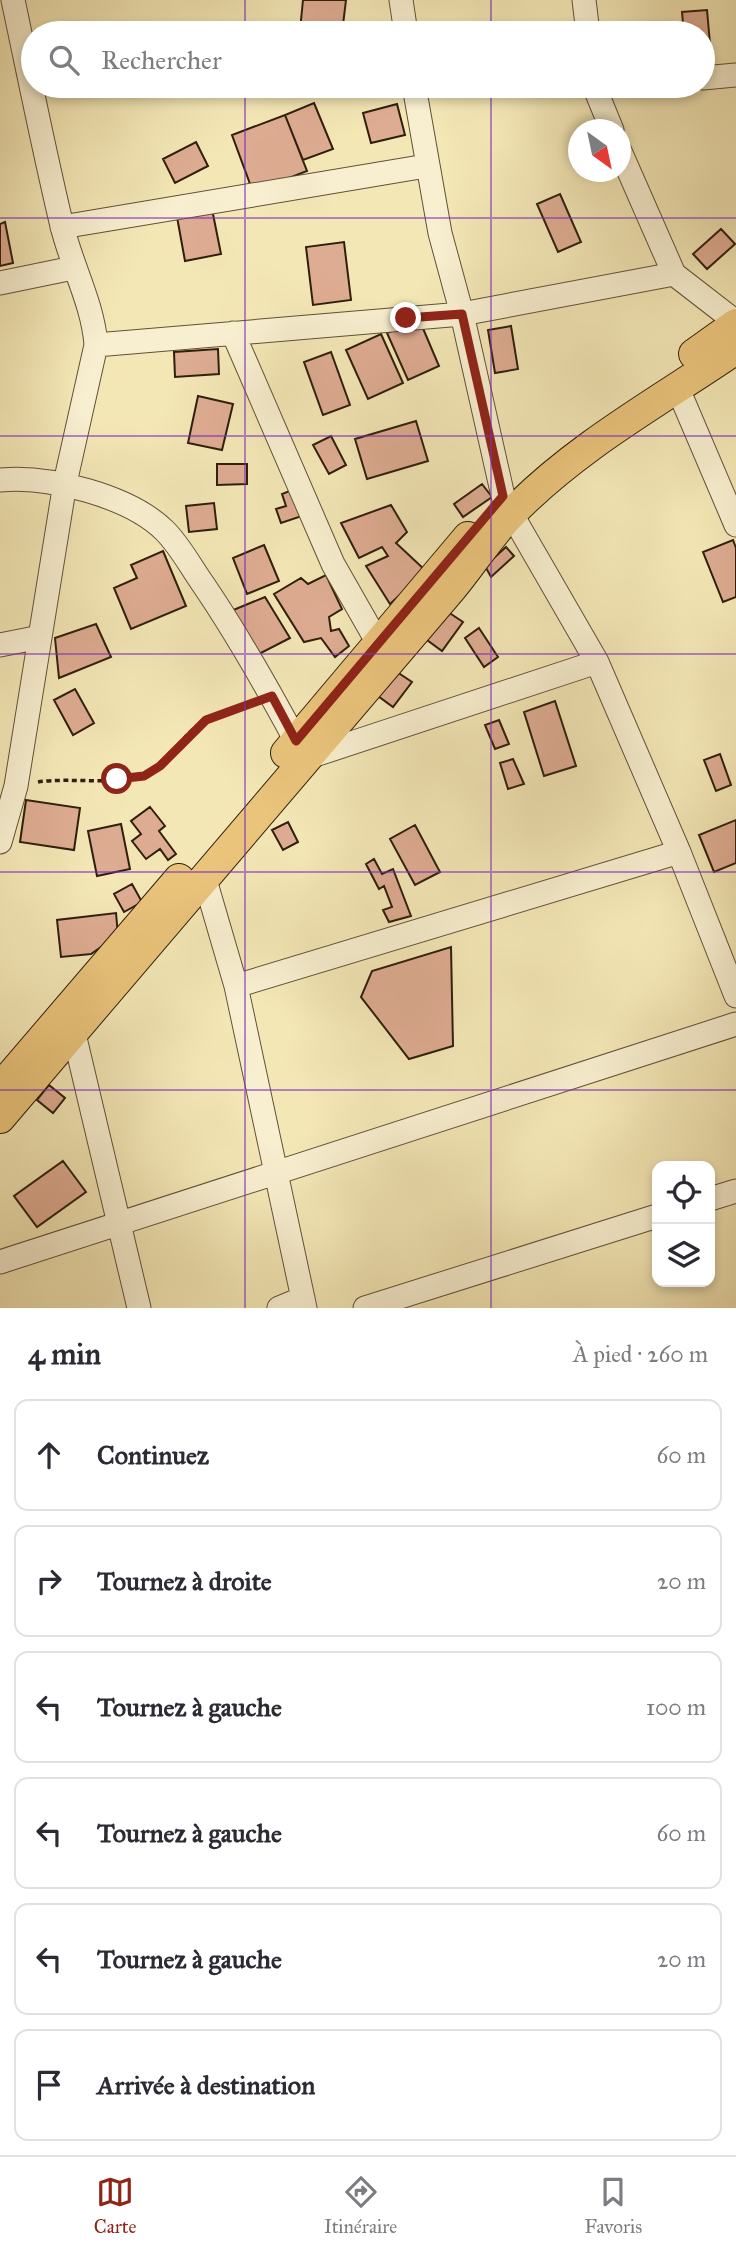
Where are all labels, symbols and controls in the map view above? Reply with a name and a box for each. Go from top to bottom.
search box [21,21,715,98]
icon: search [45,41,83,79]
text: Rechercher [101,44,222,76]
north arrow [568,119,631,182]
route end [390,302,421,333]
route start [101,763,132,794]
map controls [652,1161,715,1287]
button: locate [652,1161,715,1224]
button: layers [652,1224,715,1287]
text: 4 min [28,1336,101,1372]
text: À pied · 260 m [573,1340,708,1368]
icon: ahead [30,1436,68,1474]
text: Continuez [97,1439,209,1471]
text: 60 m [657,1441,706,1469]
icon: right [30,1562,68,1600]
text: Tournez à droite [97,1565,272,1597]
text: 20 m [657,1567,706,1595]
icon: left [30,1688,68,1726]
text: Tournez à gauche [97,1691,282,1723]
text: 100 m [646,1693,706,1721]
icon: left [30,1814,68,1852]
text: Tournez à gauche [97,1817,282,1849]
text: 60 m [657,1819,706,1847]
icon: left [30,1940,68,1978]
text: Tournez à gauche [97,1943,282,1975]
text: 20 m [657,1945,706,1973]
icon: arrive [30,2066,68,2104]
text: Arrivée à destination [97,2069,315,2101]
tab: Carte [94,2173,136,2238]
tab: Itinéraire [324,2173,397,2238]
tab: Favoris [585,2173,642,2238]

